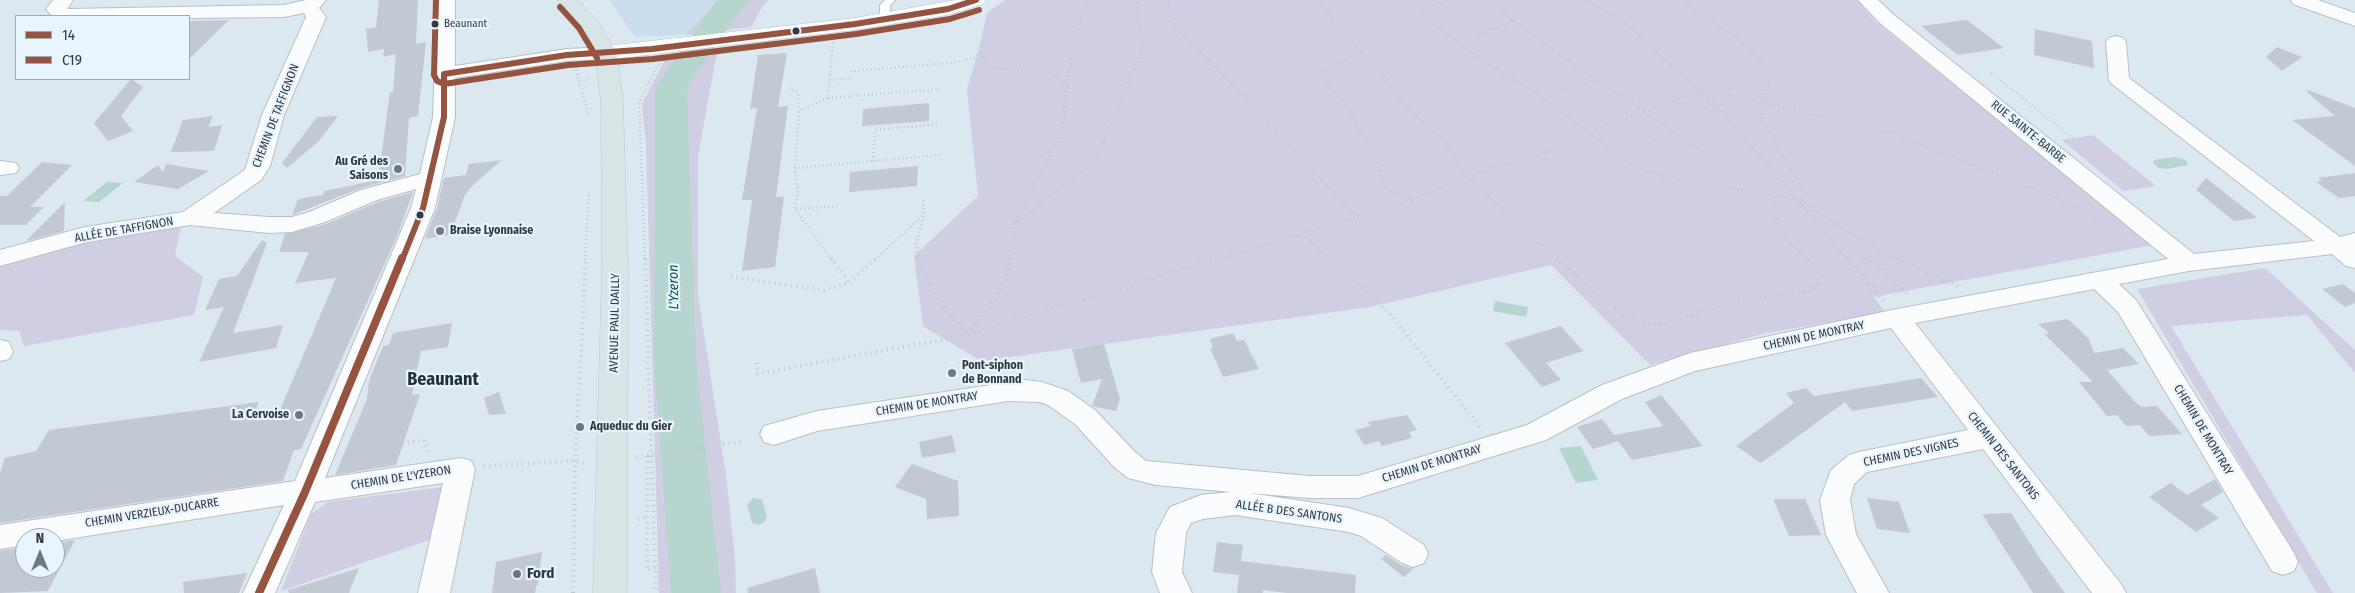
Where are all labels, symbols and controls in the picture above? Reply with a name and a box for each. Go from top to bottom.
legend [15,15,190,80]
place label: Beaunant [444,17,487,31]
marker: Beaunant [430,19,440,29]
text: 14 [62,26,75,44]
unlabelled marker [791,26,801,36]
text: C19 [62,51,82,69]
street label: CHEMIN DE TAFFIGNON [250,62,302,170]
street label: RUE SAINTE-BARBE [1988,98,2068,166]
place label: Au Gré des Saisons [335,155,388,183]
marker: Au Gré des Saisons [392,163,404,175]
unlabelled marker [415,210,425,220]
street label: ALLÉE DE TAFFIGNON [73,214,175,246]
place label: Braise Lyonnaise [450,224,533,238]
marker: Braise Lyonnaise [434,225,446,237]
water label: L'Yzeron [665,264,683,310]
street label: AVENUE PAUL DAILLY [607,273,623,373]
street label: CHEMIN DE MONTRAY [1762,318,1866,354]
place label: Pont-siphon de Bonnand [962,359,1023,387]
marker: Pont-siphon de Bonnand [946,367,958,379]
district label: Beaunant [407,369,479,391]
street label: CHEMIN DE MONTRAY [2170,382,2236,478]
street label: CHEMIN DE MONTRAY [875,389,979,419]
place label: La Cervoise [232,408,289,422]
marker: La Cervoise [293,409,305,421]
street label: CHEMIN DES SANTONS [1964,409,2042,503]
place label: Aqueduc du Gier [590,420,672,434]
marker: Aqueduc du Gier [574,421,586,433]
street label: CHEMIN DES VIGNES [1862,436,1960,470]
street label: CHEMIN DE MONTRAY [1381,442,1483,486]
street label: CHEMIN DE L'YZERON [350,463,452,493]
street label: CHEMIN VERZIEUX-DUCARRE [84,495,220,531]
street label: ALLÉE B DES SANTONS [1235,497,1343,527]
north arrow [15,528,65,578]
text: N [36,530,44,547]
place label: Ford [527,565,554,583]
marker: Ford [511,568,523,580]

